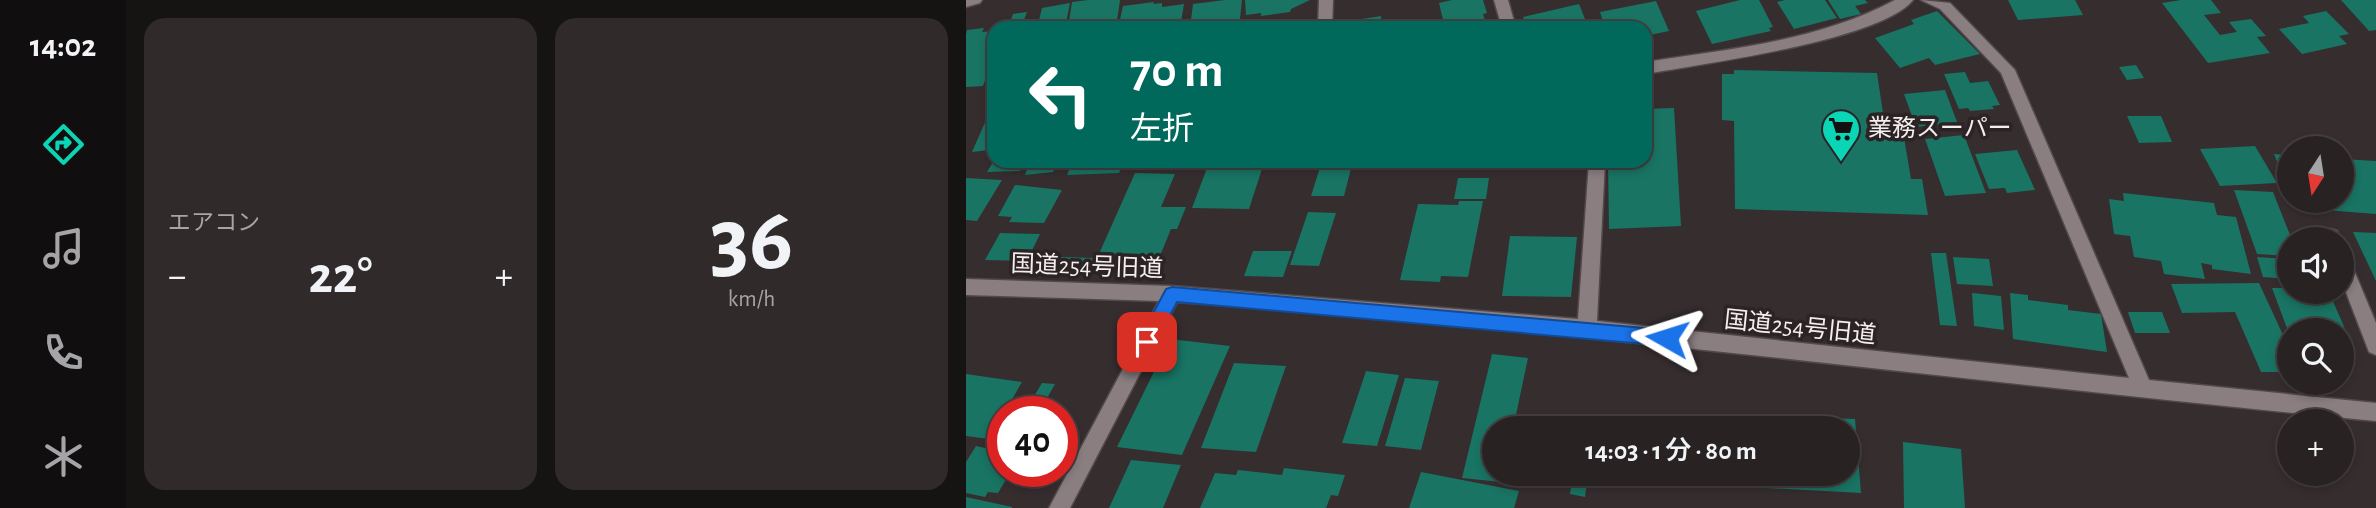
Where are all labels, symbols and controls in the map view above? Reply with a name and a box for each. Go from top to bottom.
text: 14:02 [30,30,96,62]
text: 70 m [1130,47,1224,96]
icon: left [1015,49,1106,140]
supermarket icon: 業務スーパー [1820,108,1862,163]
text: 左折 [1130,113,1194,145]
place label: 業務スーパー [1868,115,2012,141]
icon: directions [39,120,88,169]
north arrow [2277,136,2354,214]
map controls [2277,136,2354,486]
text: 36 [710,195,793,286]
text: エアコン [168,212,260,235]
icon: music [39,224,88,273]
button: sound [2277,227,2354,304]
text: 22° [308,250,373,302]
street label: 国道254号旧道 [1010,250,1164,282]
text: − [168,258,186,296]
text: + [495,258,513,296]
text: km/h [728,288,775,311]
position arrow [1630,301,1704,375]
street label: 国道254号旧道 [1723,306,1877,348]
pin [1117,312,1177,372]
button: search [2277,318,2354,395]
icon: arrive [1128,323,1166,361]
icon: phone [39,328,88,377]
speed limit sign: 40 [987,396,1078,487]
button: + [2277,409,2354,486]
icon: climate [39,432,88,481]
text: 14:03 · 1 分 · 80 m [1585,438,1757,464]

